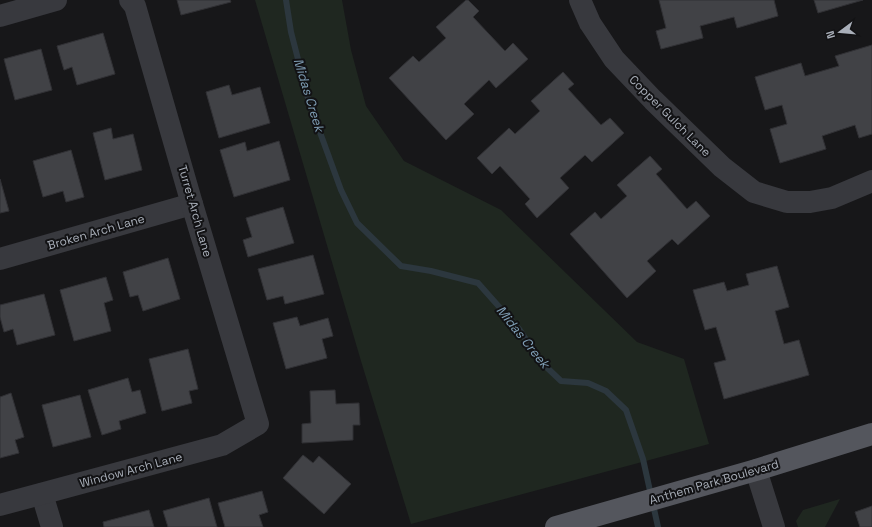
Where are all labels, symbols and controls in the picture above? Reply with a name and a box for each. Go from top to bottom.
north arrow [820,12,860,52]
text: N [823,29,838,40]
water label: Midas Creek [290,56,329,136]
street label: Copper Gulch Lane [626,72,714,160]
street label: Turret Arch Lane [174,163,216,259]
street label: Broken Arch Lane [45,210,147,254]
water label: Midas Creek [493,302,555,373]
street label: Window Arch Lane [78,449,184,491]
street label: Anthem Park Boulevard [647,456,781,508]

